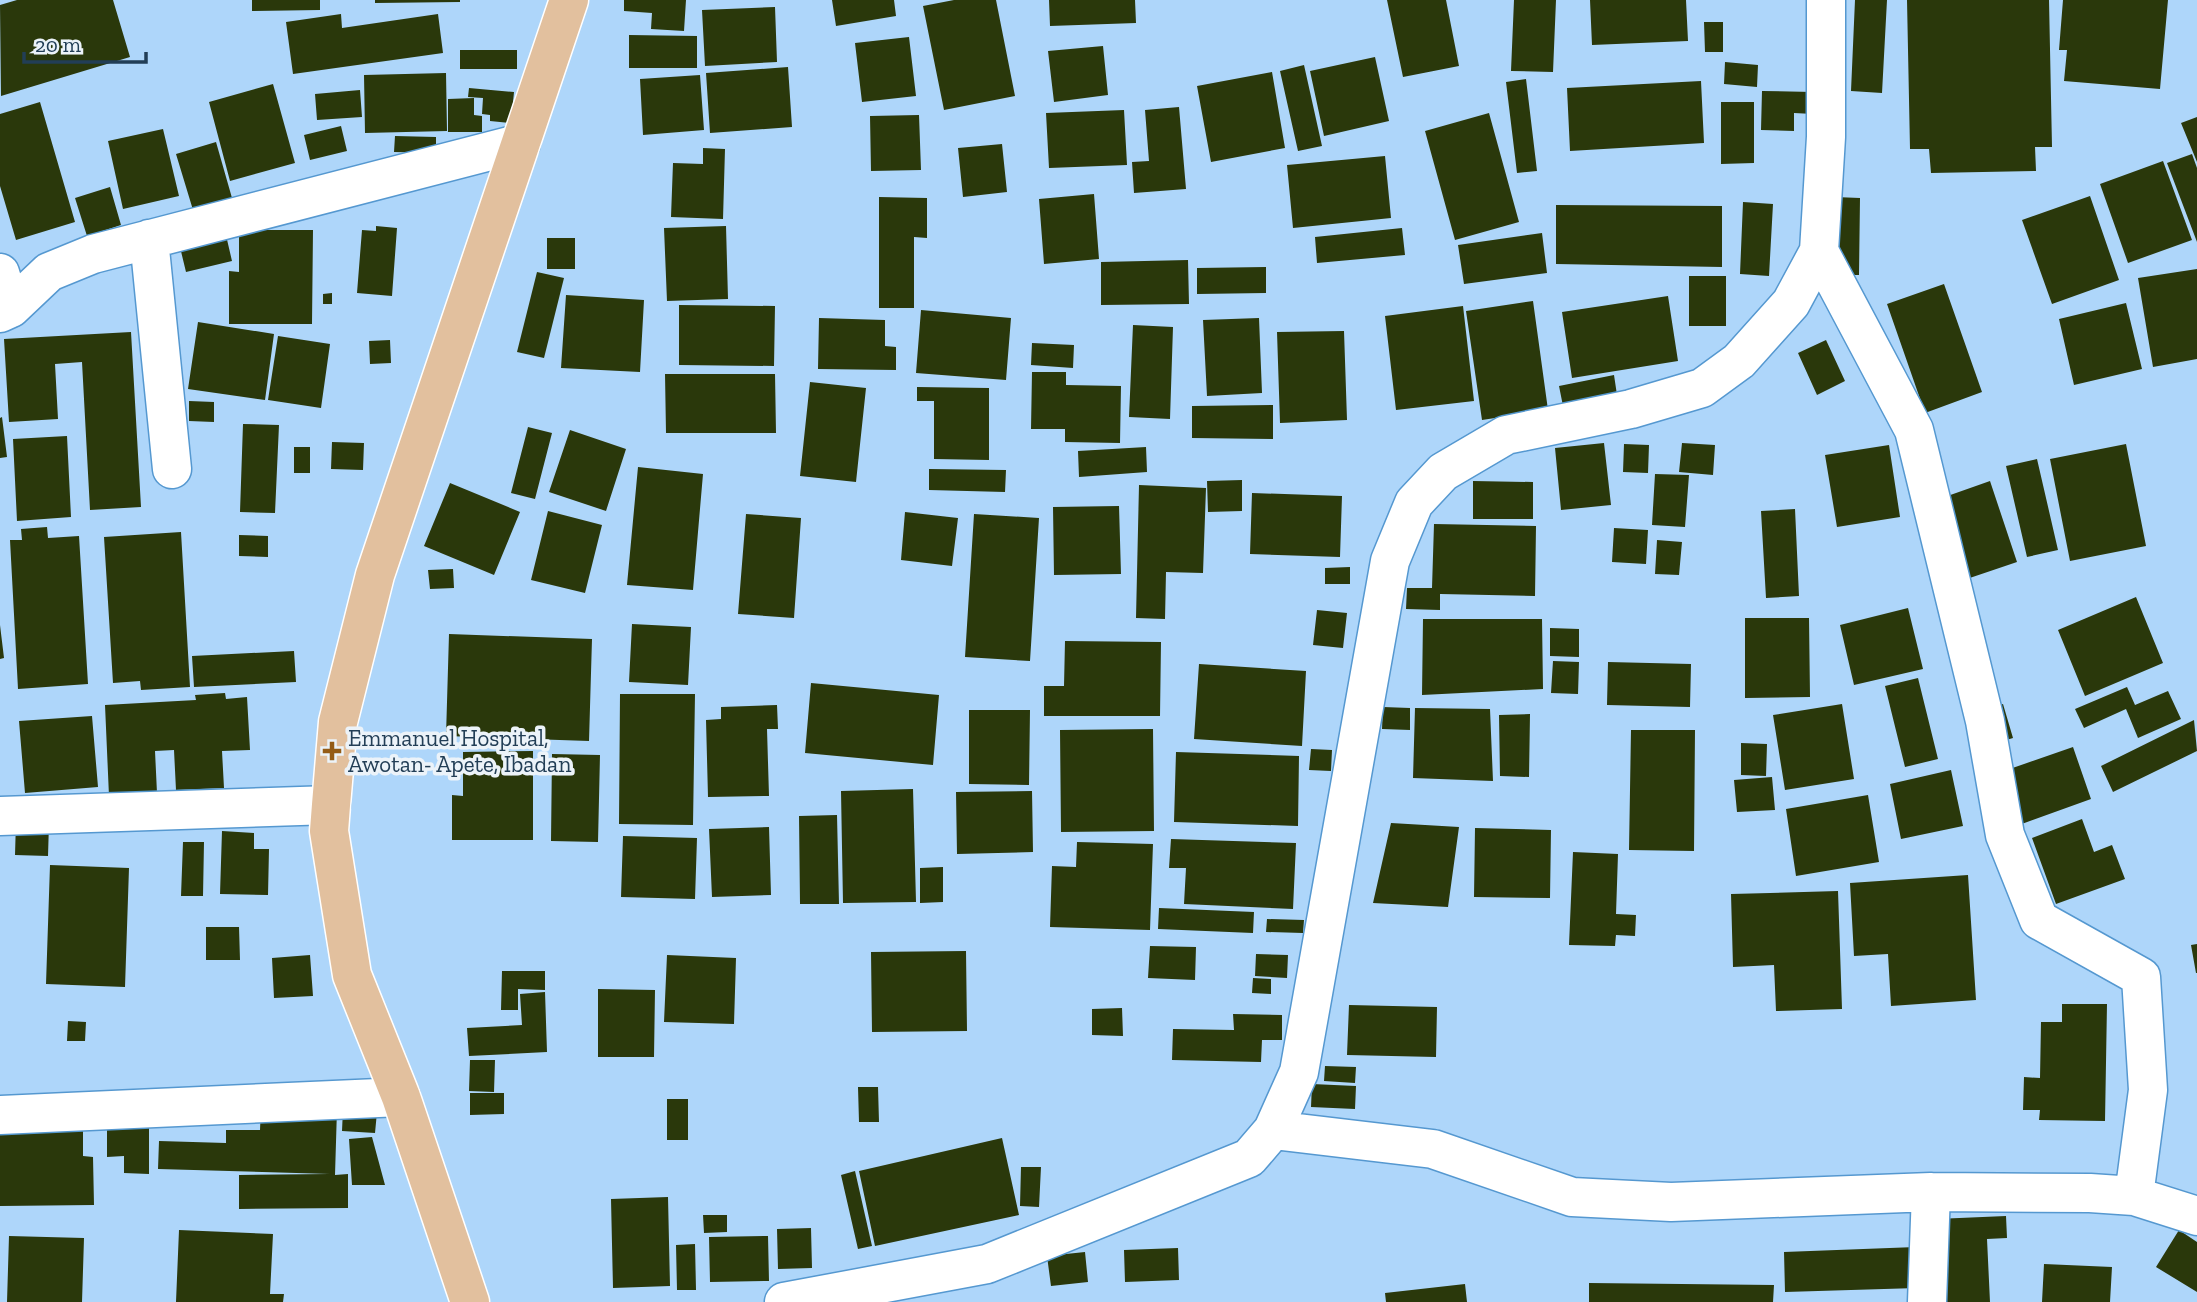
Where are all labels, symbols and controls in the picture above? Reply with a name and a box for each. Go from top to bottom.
scale bar [24,21,147,65]
text: 20 m [35,32,81,57]
place label: Emmanuel Hospital, Awotan- Apete, Ibadan [348,724,571,778]
marker: Emmanuel Hospital, Awotan- Apete, Ibadan [322,741,342,761]

